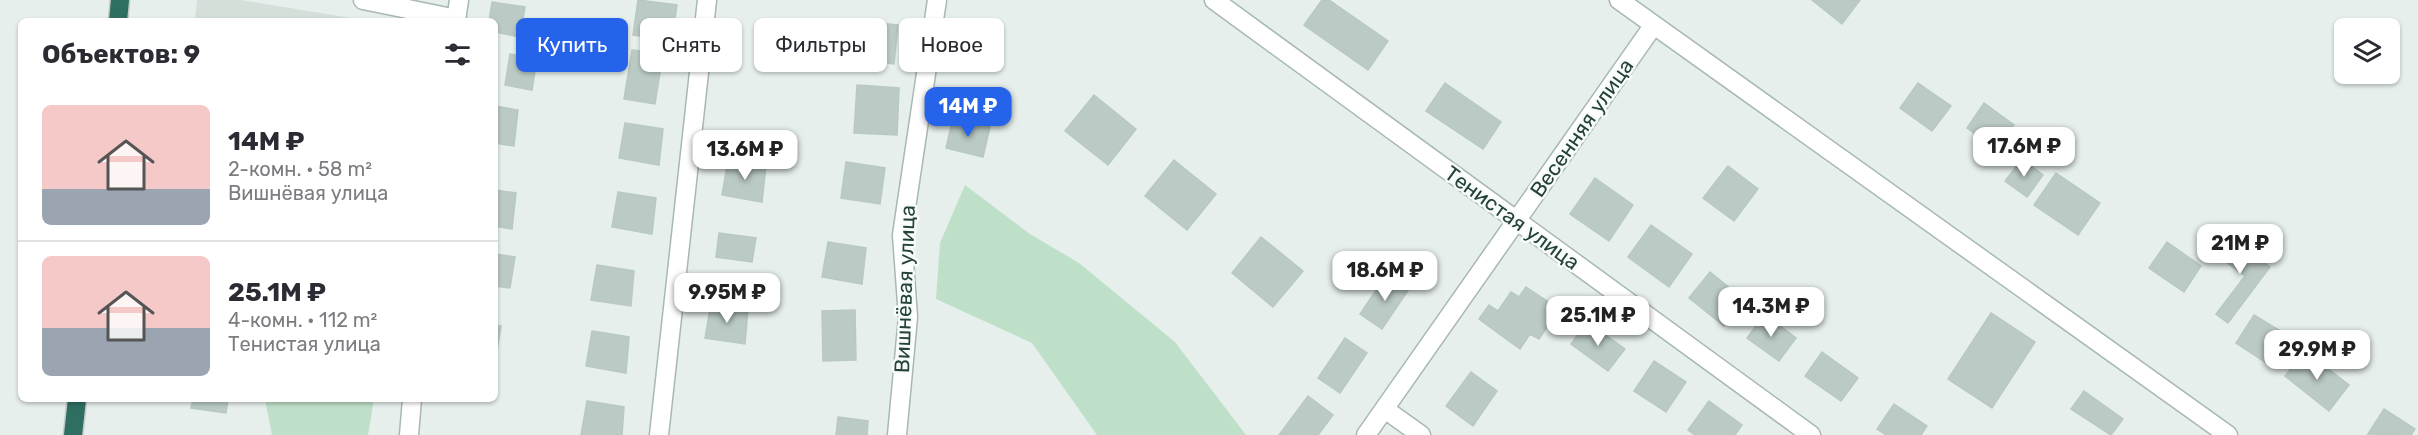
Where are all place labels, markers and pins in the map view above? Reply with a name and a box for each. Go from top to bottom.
pin: 14M ₽ [926,87,1010,138]
pin: 17.6M ₽ [1969,127,2079,178]
pin: 13.6M ₽ [690,130,800,181]
pin: 21M ₽ [2198,224,2282,275]
pin: 18.6M ₽ [1330,251,1440,302]
pin: 9.95M ₽ [672,273,782,324]
pin: 14.3M ₽ [1716,287,1826,338]
pin: 25.1M ₽ [1543,296,1653,347]
pin: 29.9M ₽ [2262,330,2372,381]

